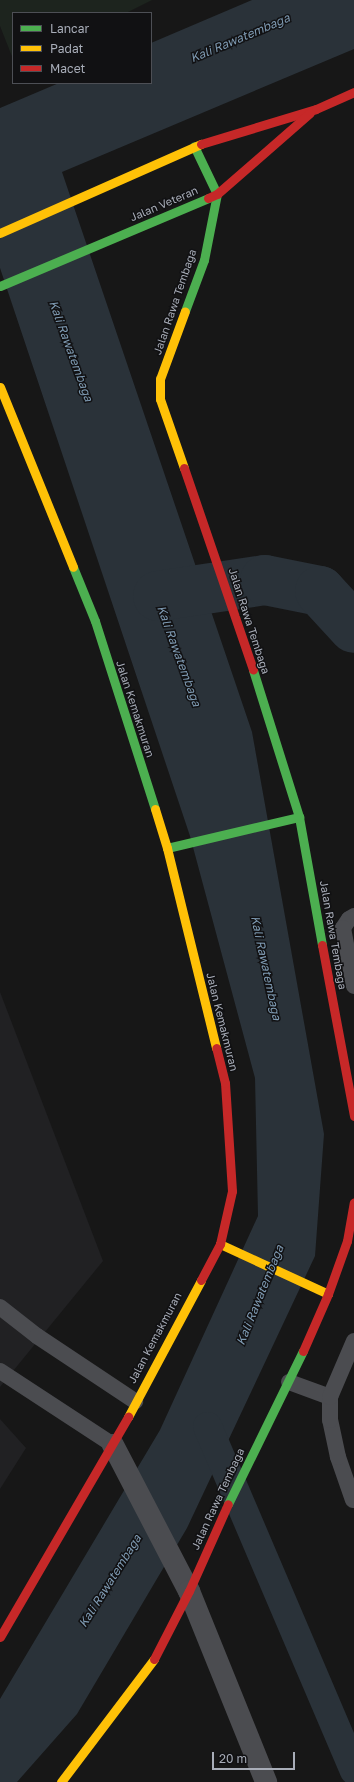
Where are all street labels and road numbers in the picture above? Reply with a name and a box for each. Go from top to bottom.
street label: Jalan Veteran [128,184,200,224]
street label: Jalan Rawa Tembaga [151,248,199,356]
street label: Jalan Rawa Tembaga [226,566,272,676]
street label: Jalan Kemakmuran [113,659,157,759]
street label: Jalan Rawa Tembaga [317,879,349,991]
street label: Jalan Kemakmuran [203,971,241,1073]
street label: Jalan Kemakmuran [125,1290,185,1386]
street label: Jalan Rawa Tembaga [189,1446,247,1552]

